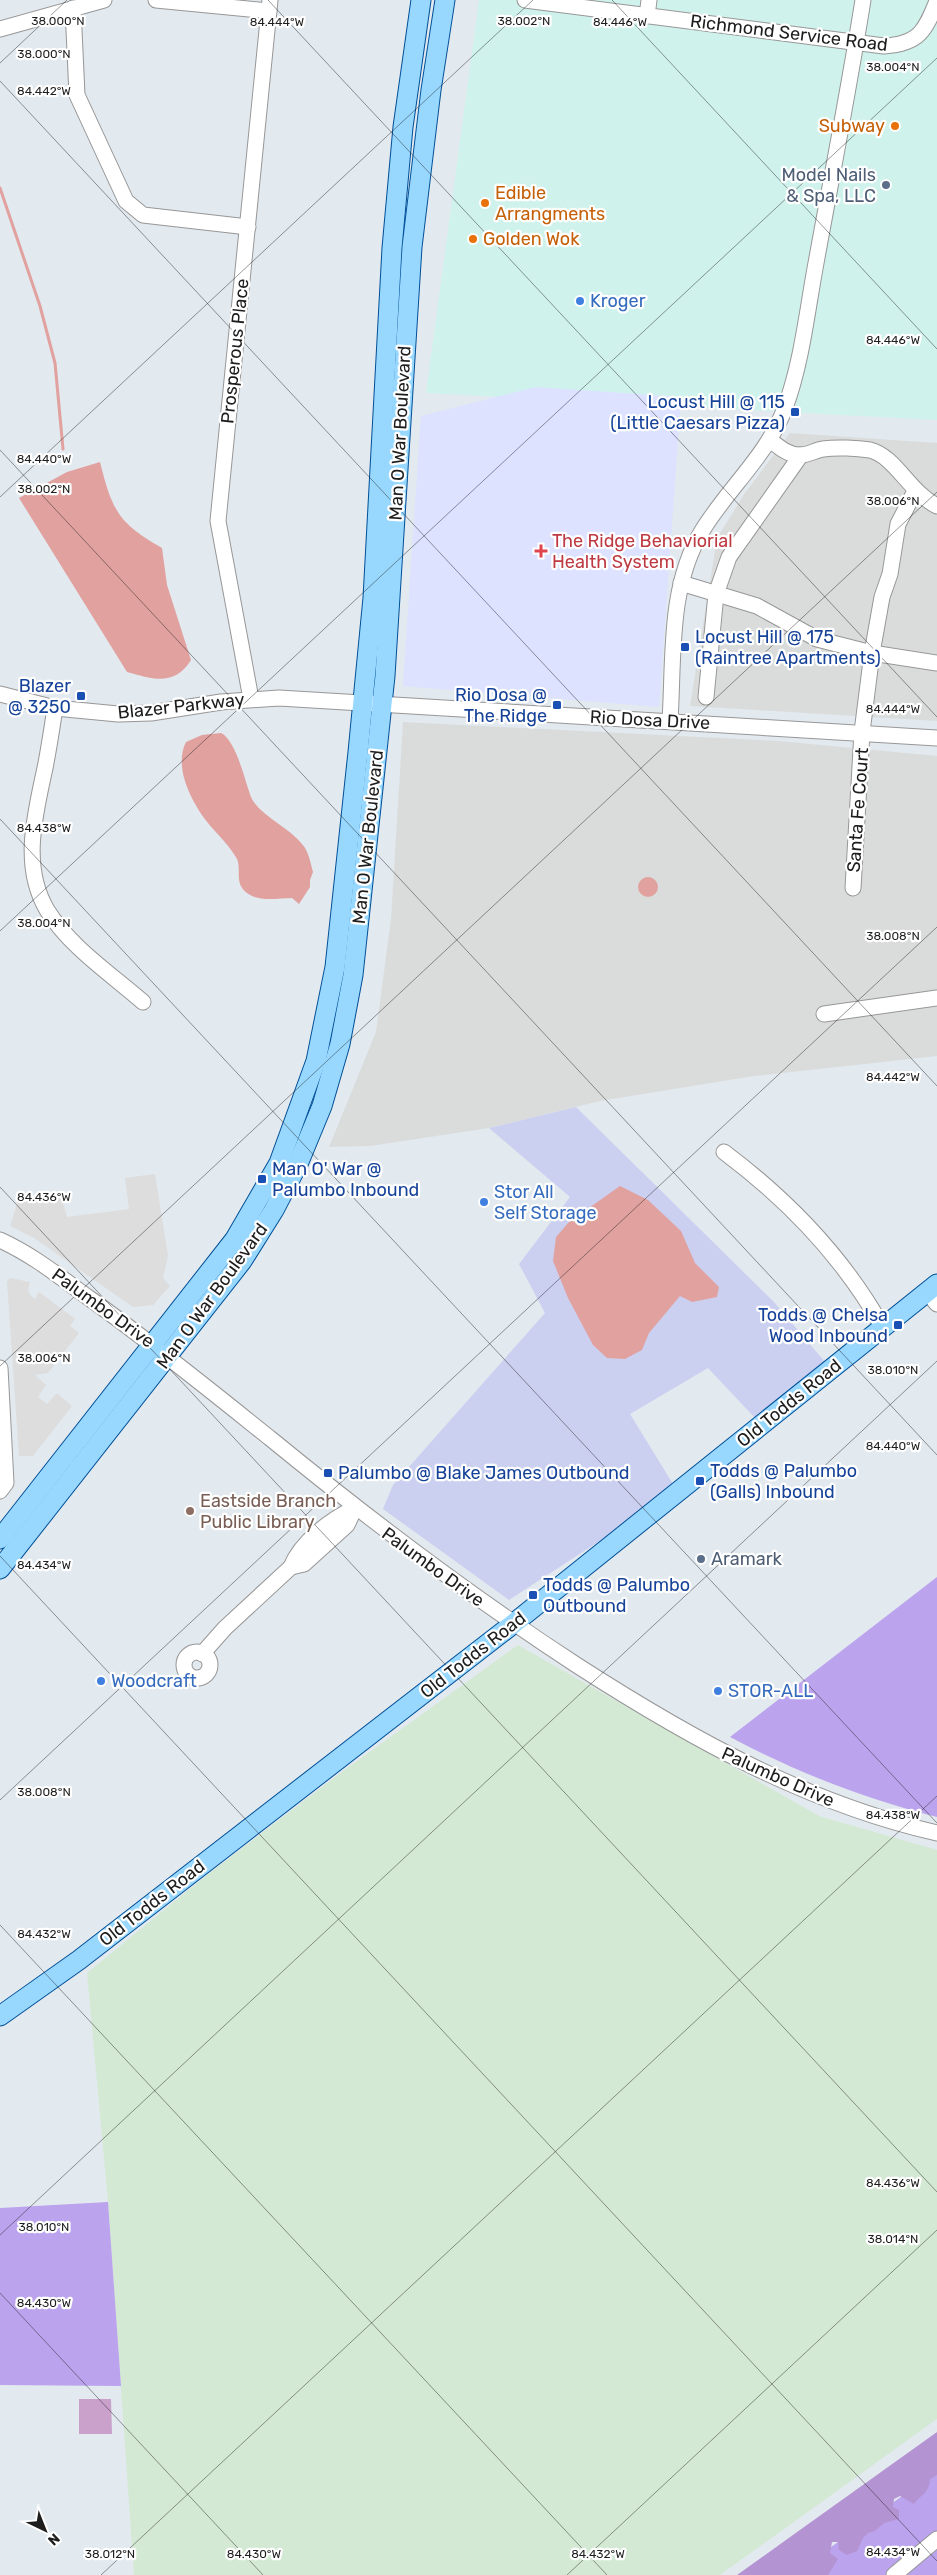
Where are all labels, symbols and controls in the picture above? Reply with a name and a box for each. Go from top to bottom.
street label: Richmond Service Road [689,10,889,56]
text: 38.000°N [31,14,85,28]
text: 38.002°N [498,14,550,28]
text: 84.444°W [250,15,305,29]
text: 84.446°W [593,15,647,29]
text: 38.000°N [17,47,71,61]
text: 38.004°N [866,60,920,74]
text: 84.442°W [17,84,71,98]
place label: Subway [819,115,885,137]
marker: Subway [889,120,901,132]
place label: Model Nails & Spa, LLC [781,164,876,207]
marker: Model Nails & Spa, LLC [880,179,892,191]
place label: Edible Arrangments [495,182,605,225]
marker: Edible Arrangments [479,197,491,209]
place label: Golden Wok [483,228,580,250]
marker: Golden Wok [467,233,479,245]
street label: Prosperous Place [216,277,254,425]
place label: Kroger [590,290,646,312]
marker: Kroger [574,295,586,307]
text: 84.446°W [866,333,920,347]
street label: Man O War Boulevard [384,345,416,521]
place label: Locust Hill @ 115 (Little Caesars Pizza) [610,391,785,434]
marker: Locust Hill @ 115 (Little Caesars Pizza) [789,406,801,418]
text: 84.440°W [17,452,72,466]
text: 38.002°N [18,482,70,496]
text: 38.006°N [866,494,920,508]
place label: The Ridge Behaviorial Health System [552,530,733,573]
marker: The Ridge Behaviorial Health System [534,544,548,558]
place label: Locust Hill @ 175 (Raintree Apartments) [695,626,881,669]
marker: Locust Hill @ 175 (Raintree Apartments) [679,641,691,653]
place label: Blazer @ 3250 [8,675,71,718]
place label: Rio Dosa @ The Ridge [455,684,547,727]
street label: Blazer Parkway [116,688,246,724]
marker: Blazer @ 3250 [75,690,87,702]
marker: Rio Dosa @ The Ridge [551,699,563,711]
text: 84.444°W [866,702,921,716]
street label: Rio Dosa Drive [589,706,711,734]
street label: Santa Fe Court [843,747,873,873]
street label: Man O War Boulevard [348,749,388,925]
text: 84.438°W [17,821,72,835]
text: 38.004°N [17,916,71,930]
text: 38.008°N [866,929,920,943]
text: 84.442°W [866,1070,920,1084]
place label: Man O' War @ Palumbo Inbound [272,1158,419,1201]
marker: Man O' War @ Palumbo Inbound [256,1173,268,1185]
place label: Stor All Self Storage [494,1181,597,1224]
text: 84.436°W [17,1190,71,1204]
marker: Stor All Self Storage [478,1196,490,1208]
street label: Man O War Boulevard [152,1219,272,1373]
street label: Palumbo Drive [47,1263,159,1353]
place label: Todds @ Chelsa Wood Inbound [758,1304,888,1347]
marker: Todds @ Chelsa Wood Inbound [892,1319,904,1331]
text: 38.006°N [17,1351,71,1365]
street label: Old Todds Road [732,1354,846,1452]
text: 38.010°N [868,1363,918,1377]
text: 84.440°W [866,1439,921,1453]
place label: Todds @ Palumbo (Galls) Inbound [710,1460,857,1503]
place label: Palumbo @ Blake James Outbound [338,1462,630,1484]
marker: Palumbo @ Blake James Outbound [322,1467,334,1479]
marker: Todds @ Palumbo (Galls) Inbound [694,1475,706,1487]
place label: Eastside Branch Public Library [200,1490,336,1533]
marker: Eastside Branch Public Library [184,1505,196,1517]
street label: Palumbo Drive [377,1522,489,1612]
place label: Aramark [711,1548,782,1570]
marker: Aramark [695,1553,707,1565]
text: 84.434°W [17,1558,71,1572]
place label: Todds @ Palumbo Outbound [543,1574,690,1617]
marker: Todds @ Palumbo Outbound [527,1589,539,1601]
street label: Old Todds Road [416,1607,530,1703]
place label: Woodcraft [111,1670,197,1692]
marker: Woodcraft [95,1675,107,1687]
place label: STOR-ALL [728,1680,813,1702]
marker: STOR-ALL [712,1685,724,1697]
street label: Palumbo Drive [718,1742,838,1812]
text: 38.008°N [17,1785,71,1799]
text: 84.438°W [866,1808,921,1822]
street label: Old Todds Road [95,1855,209,1951]
text: 84.432°W [17,1927,71,1941]
text: 84.436°W [866,2176,920,2190]
text: 38.010°N [19,2220,69,2234]
text: 38.014°N [868,2232,918,2246]
text: 84.430°W [17,2296,72,2310]
north arrow [20,2505,70,2555]
text: N [44,2529,63,2549]
text: 84.434°W [866,2545,920,2559]
text: 38.012°N [85,2547,135,2561]
text: 84.430°W [227,2547,282,2561]
text: 84.432°W [571,2547,625,2561]

